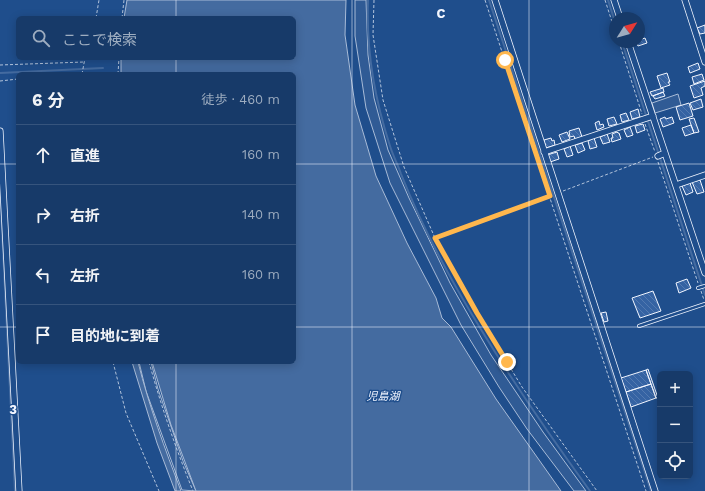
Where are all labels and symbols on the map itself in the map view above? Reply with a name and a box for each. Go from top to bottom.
text: C [437,6,446,21]
north arrow [609,12,645,48]
route start [496,51,514,69]
route end [498,353,516,371]
water label: 児島湖 [367,390,401,403]
text: 3 [9,402,17,417]

